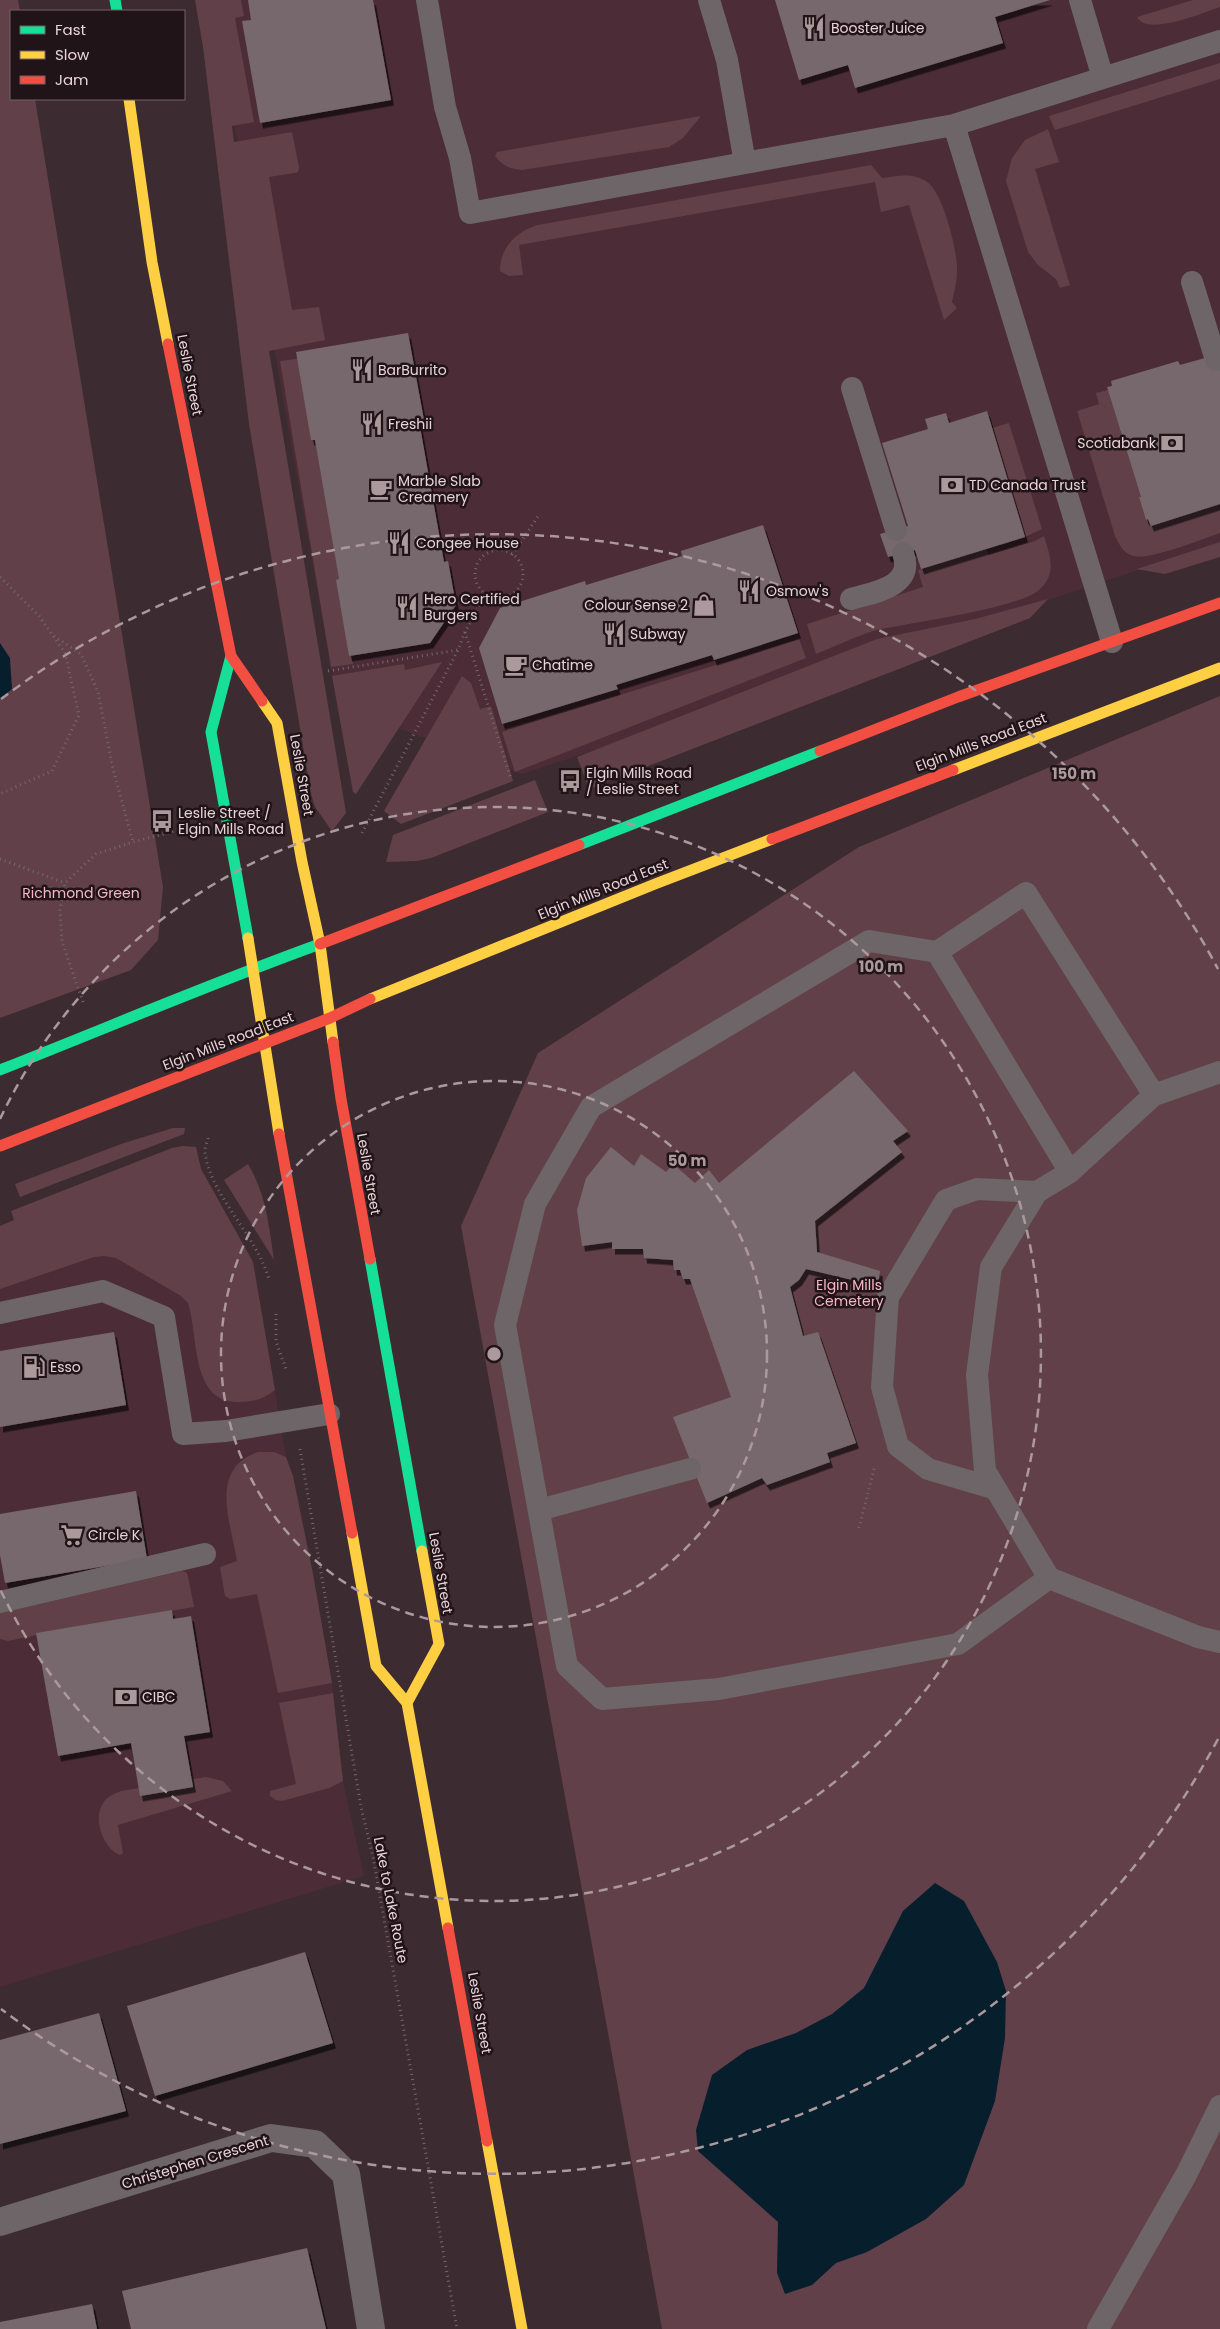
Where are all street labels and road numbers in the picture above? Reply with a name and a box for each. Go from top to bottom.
street label: Leslie Street [172,333,208,417]
street label: Elgin Mills Road East [913,708,1049,776]
street label: Leslie Street [285,733,319,817]
street label: Elgin Mills Road East [535,854,671,924]
street label: Elgin Mills Road East [160,1007,296,1075]
street label: Leslie Street [352,1132,386,1216]
street label: Leslie Street [424,1531,458,1615]
street label: Lake to Lake Route [369,1835,413,1965]
street label: Leslie Street [463,1971,497,2055]
street label: Christephen Crescent [119,2130,271,2194]

